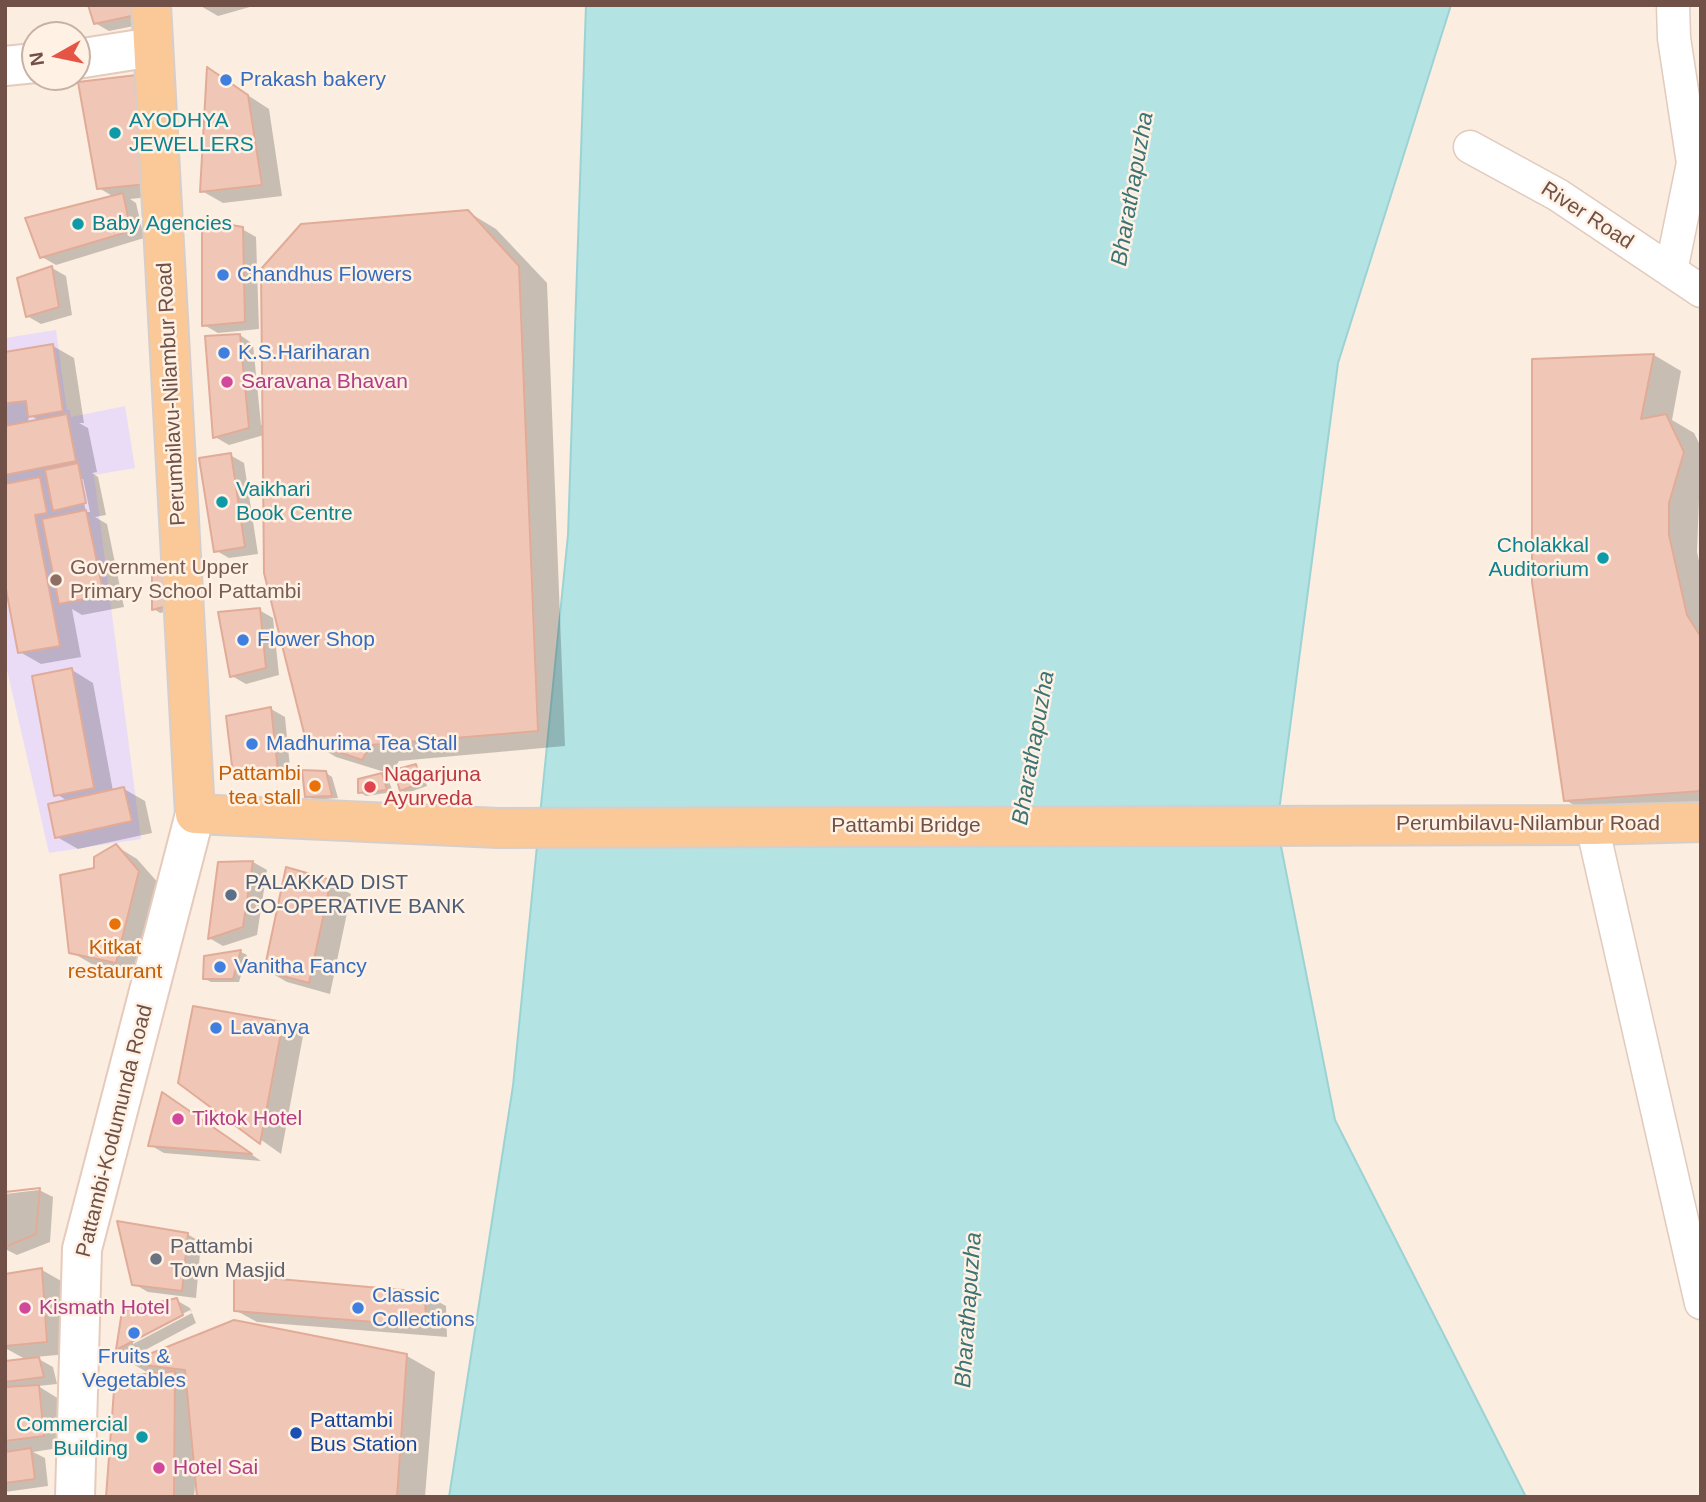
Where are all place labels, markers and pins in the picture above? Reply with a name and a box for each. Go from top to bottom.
place label: Prakash bakery [240,67,386,93]
marker: Prakash bakery [218,72,234,88]
place label: AYODHYA JEWELLERS [129,108,254,158]
marker: AYODHYA JEWELLERS [107,125,123,141]
place label: Baby Agencies [92,211,232,237]
marker: Baby Agencies [70,216,86,232]
place label: Chandhus Flowers [237,262,412,288]
marker: Chandhus Flowers [215,267,231,283]
place label: K.S.Hariharan [238,340,370,366]
marker: K.S.Hariharan [216,345,232,361]
place label: Saravana Bhavan [241,369,408,395]
marker: Saravana Bhavan [219,374,235,390]
place label: Vaikhari Book Centre [236,477,353,527]
marker: Vaikhari Book Centre [214,494,230,510]
place label: Cholakkal Auditorium [1489,533,1589,583]
marker: Cholakkal Auditorium [1595,550,1611,566]
place label: Government Upper Primary School Pattambi [70,555,301,605]
marker: Government Upper Primary School Pattambi [48,572,64,588]
place label: Flower Shop [257,627,375,653]
marker: Flower Shop [235,632,251,648]
place label: Madhurima Tea Stall [266,731,457,757]
marker: Madhurima Tea Stall [244,736,260,752]
place label: Pattambi tea stall [218,761,301,811]
place label: Nagarjuna Ayurveda [384,762,481,812]
marker: Pattambi tea stall [307,778,323,794]
marker: Nagarjuna Ayurveda [362,779,378,795]
place label: PALAKKAD DIST CO-OPERATIVE BANK [245,870,465,920]
marker: PALAKKAD DIST CO-OPERATIVE BANK [223,887,239,903]
marker: Kitkat restaurant [107,916,123,932]
place label: Kitkat restaurant [68,935,162,985]
place label: Vanitha Fancy [234,954,367,980]
marker: Vanitha Fancy [212,959,228,975]
place label: Lavanya [230,1015,309,1041]
marker: Lavanya [208,1020,224,1036]
place label: Tiktok Hotel [192,1106,302,1132]
marker: Tiktok Hotel [170,1111,186,1127]
place label: Pattambi Town Masjid [170,1234,286,1284]
marker: Pattambi Town Masjid [148,1251,164,1267]
place label: Classic Collections [372,1283,475,1333]
place label: Kismath Hotel [39,1295,170,1321]
marker: Kismath Hotel [17,1300,33,1316]
marker: Classic Collections [350,1300,366,1316]
marker: Fruits & Vegetables [126,1325,142,1341]
place label: Fruits & Vegetables [82,1344,186,1394]
place label: Pattambi Bus Station [310,1408,417,1458]
place label: Commercial Building [16,1412,128,1462]
marker: Pattambi Bus Station [288,1425,304,1441]
marker: Commercial Building [134,1429,150,1445]
place label: Hotel Sai [173,1455,258,1481]
marker: Hotel Sai [151,1460,167,1476]

